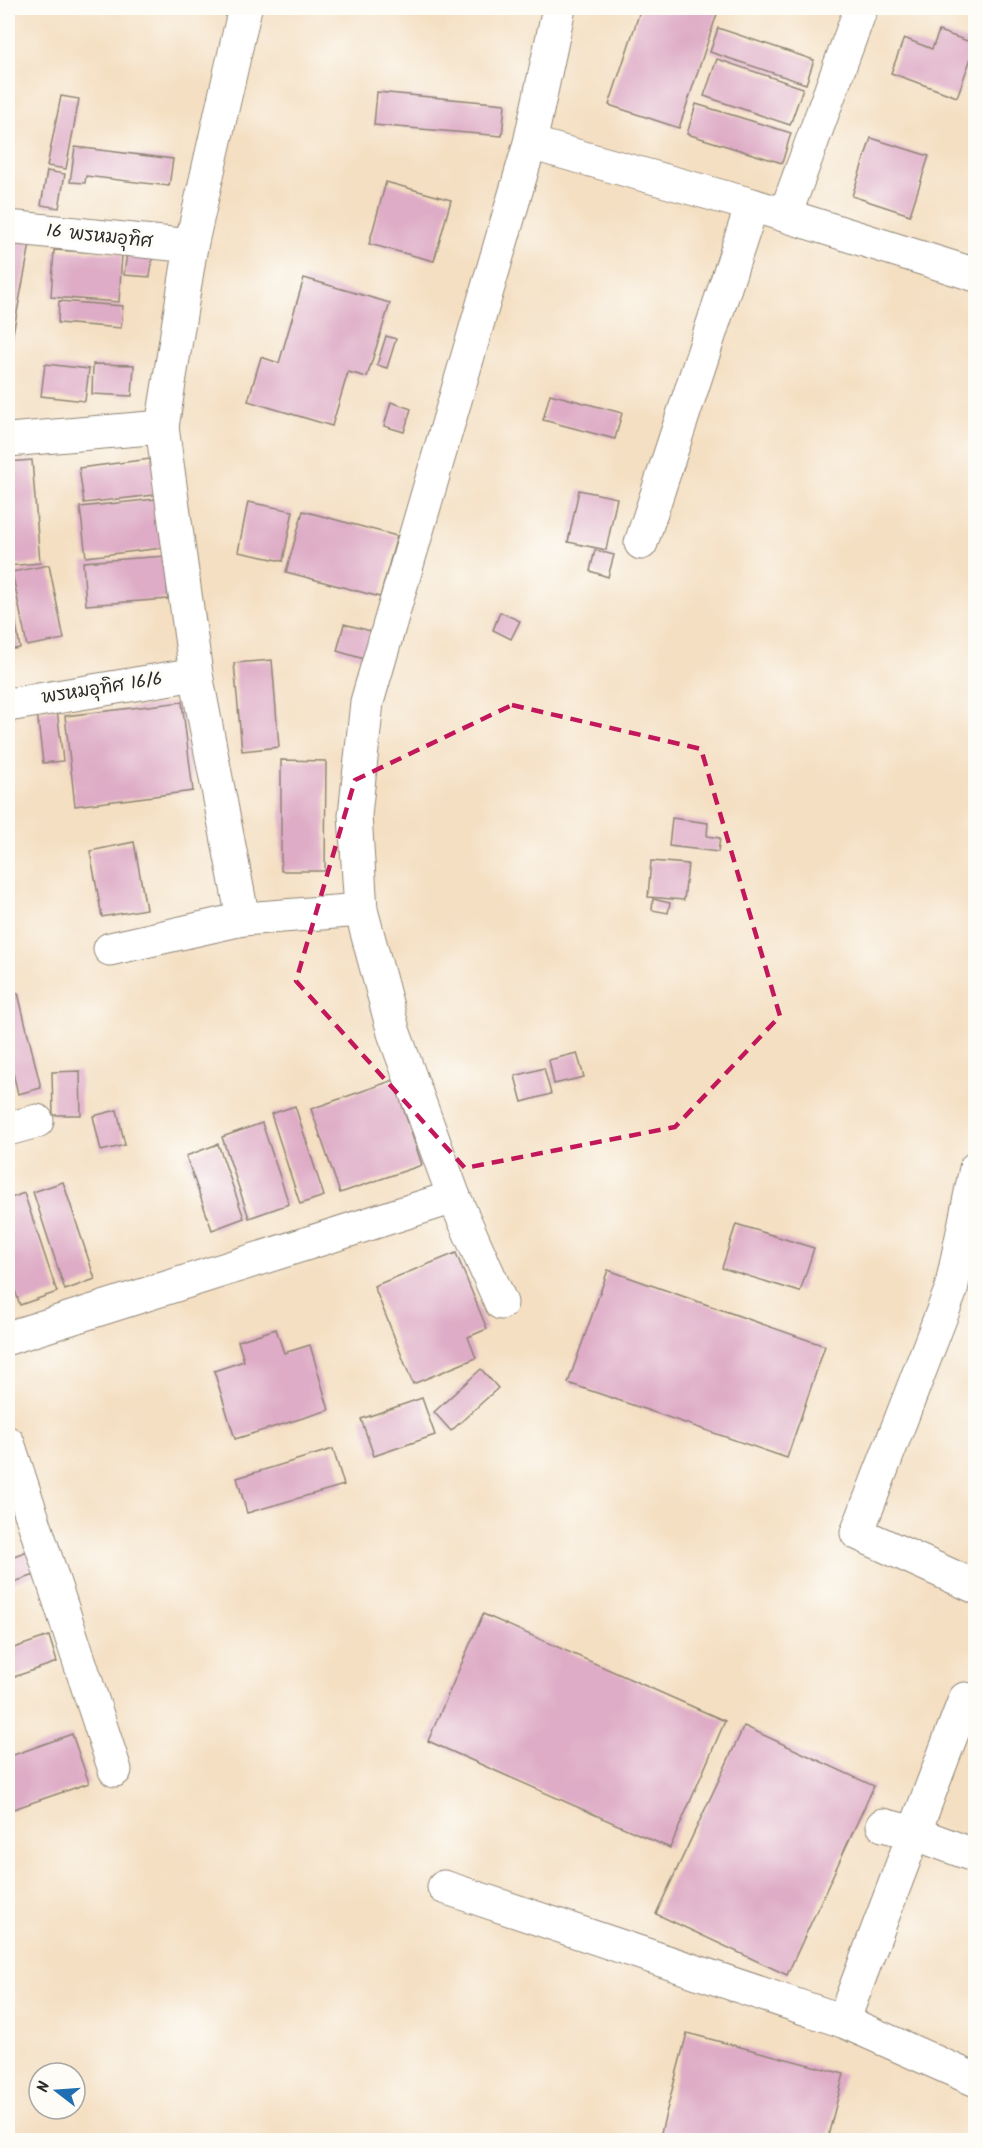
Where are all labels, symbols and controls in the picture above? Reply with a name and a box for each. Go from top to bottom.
street label: 16 พรหมอุทิศ [45,217,155,257]
street label: พรหมอุทิศ 16/6 [39,665,165,713]
north arrow [27,2061,87,2121]
text: N [31,2079,58,2096]

